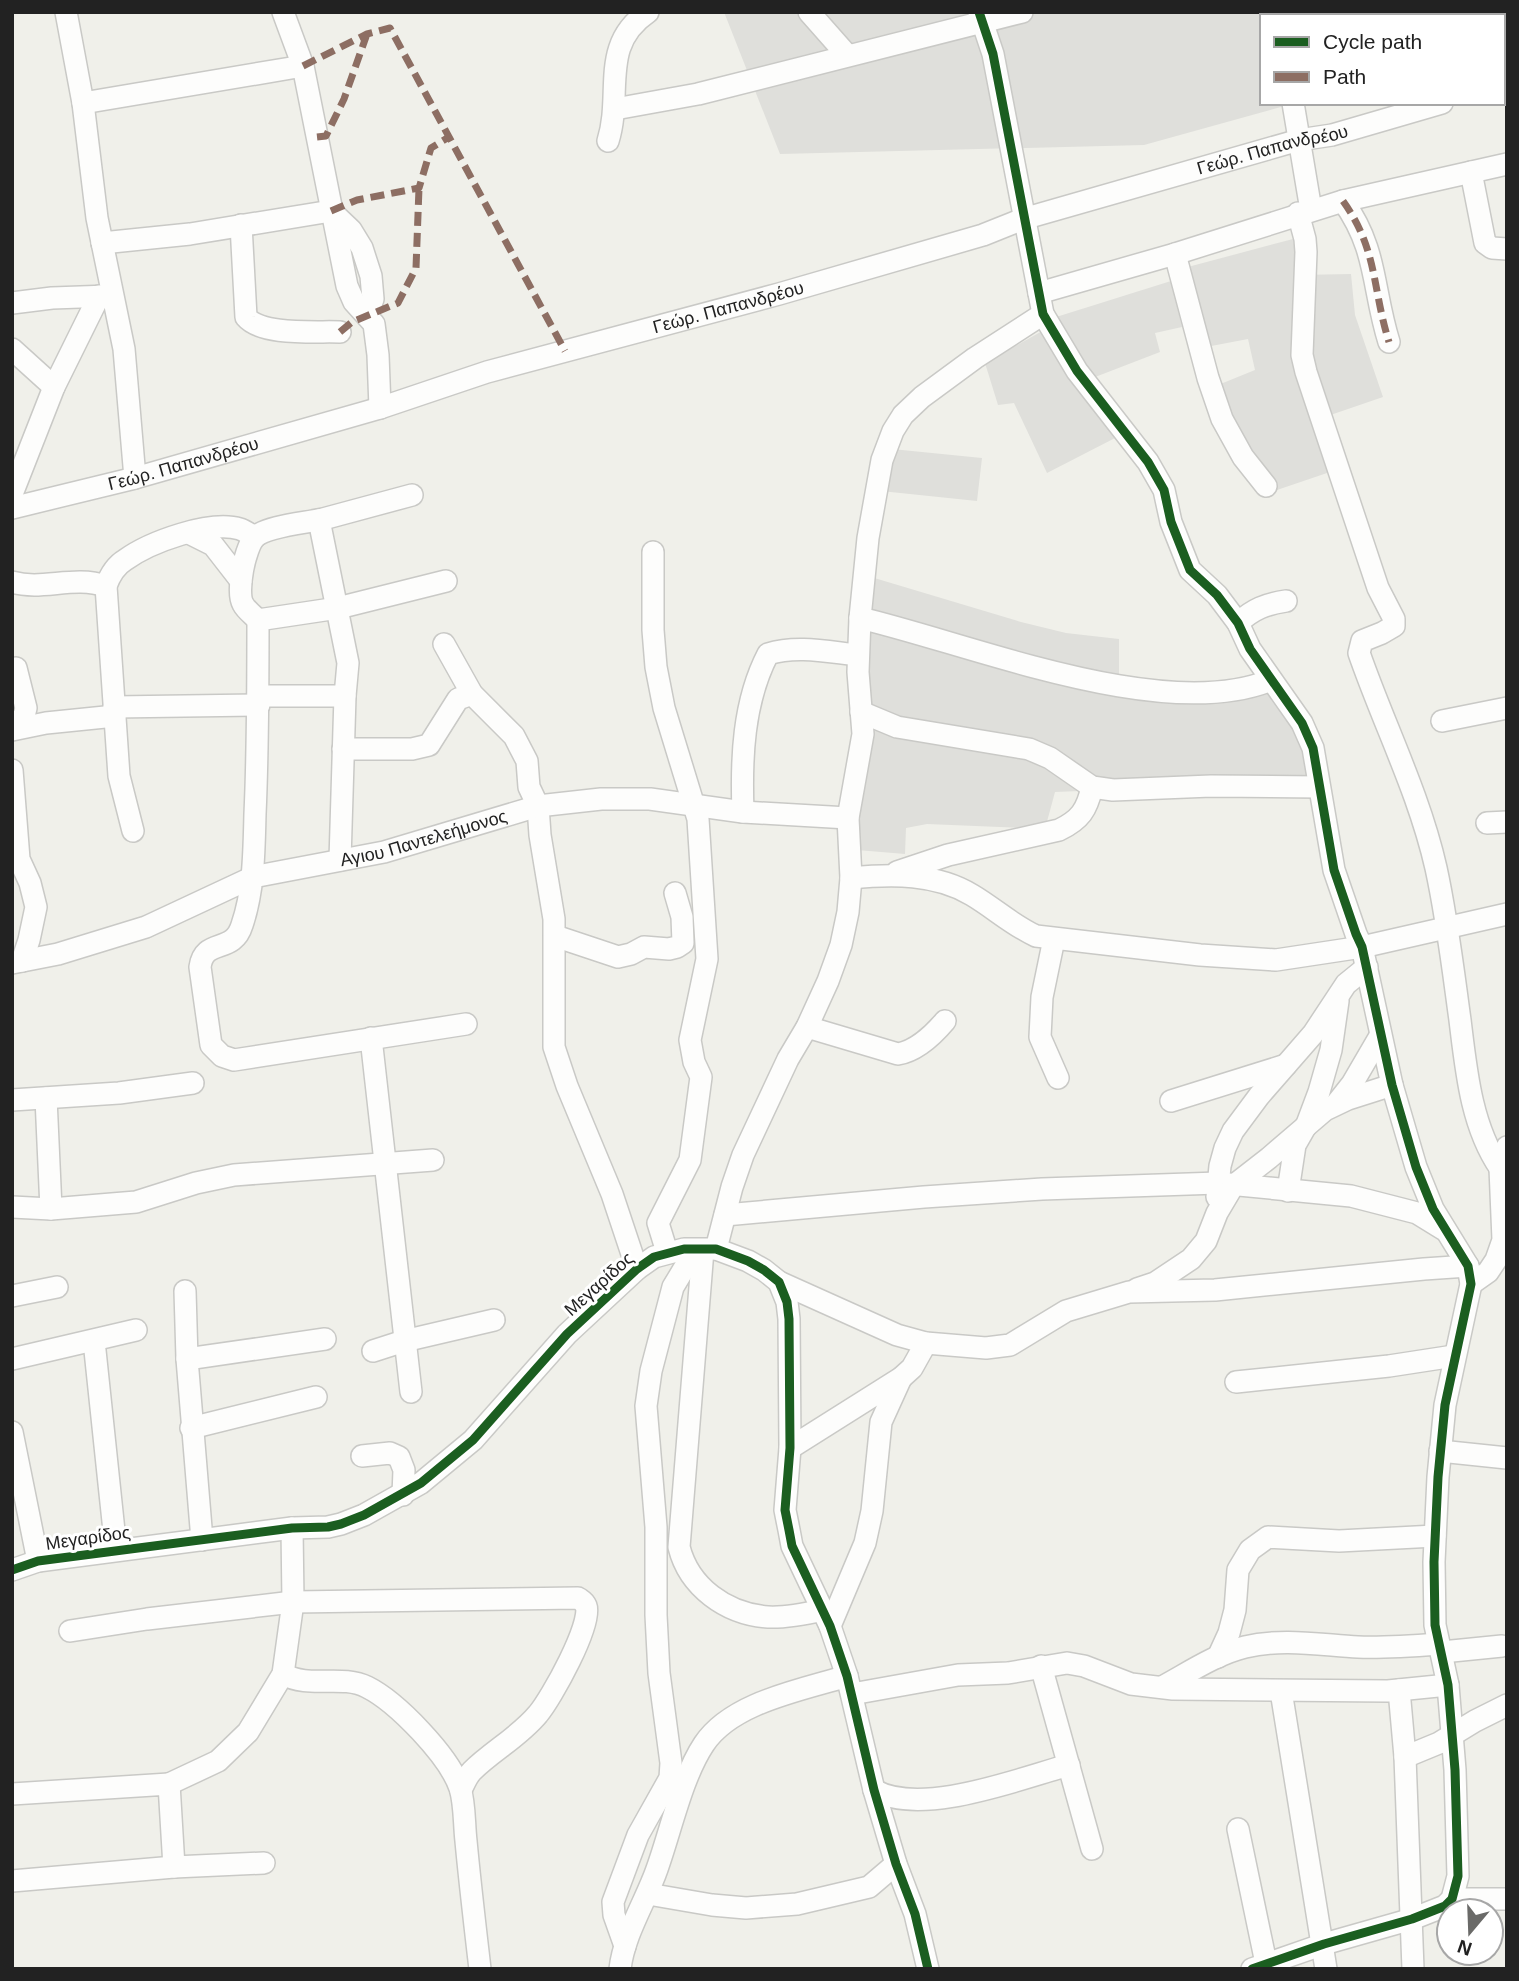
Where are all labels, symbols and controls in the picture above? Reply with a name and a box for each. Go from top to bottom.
legend [1260,14,1505,105]
text: Cycle path [1323,30,1422,53]
text: Path [1323,65,1366,88]
street label: Γεώρ. Παπανδρέου [1195,121,1350,179]
street label: Γεώρ. Παπανδρέου [651,277,806,337]
street label: Γεώρ. Παπανδρέου [106,433,261,494]
street label: Αγιου Παντελεήμονος [338,806,510,870]
street label: Μεγαρίδος [561,1248,638,1320]
street label: Μεγαρίδος [44,1522,132,1554]
north arrow [1435,1897,1505,1967]
text: N [1455,1935,1475,1960]

